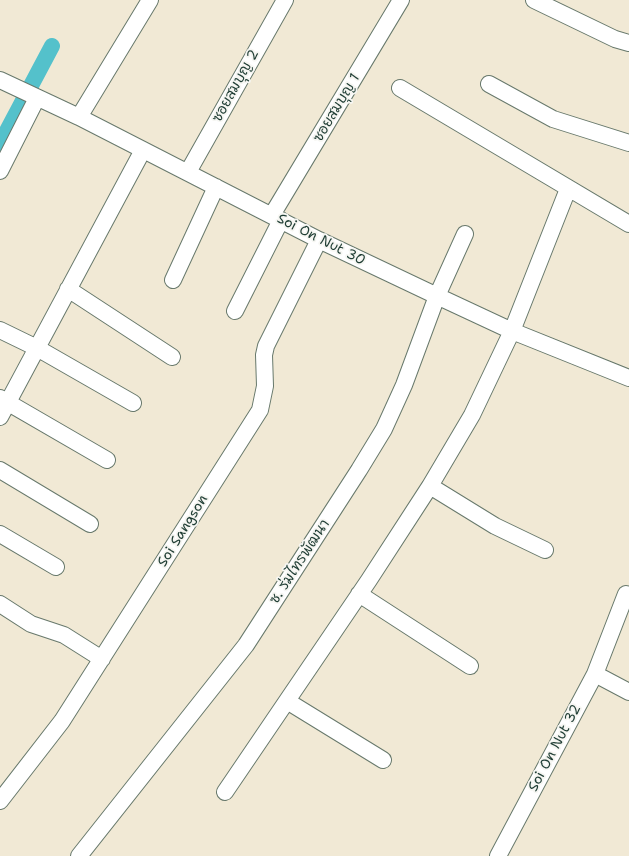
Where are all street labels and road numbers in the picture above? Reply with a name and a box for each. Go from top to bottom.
street label: ซอยสมบุญ 2 [209,47,263,125]
street label: ซอยสมบุญ 1 [310,71,364,145]
street label: Soi On Nut 30 [274,211,368,269]
street label: Soi Sangson [154,492,212,570]
street label: ซ. ร่มไทรพัฒนา [266,517,334,607]
street label: Soi On Nut 32 [525,702,585,794]

